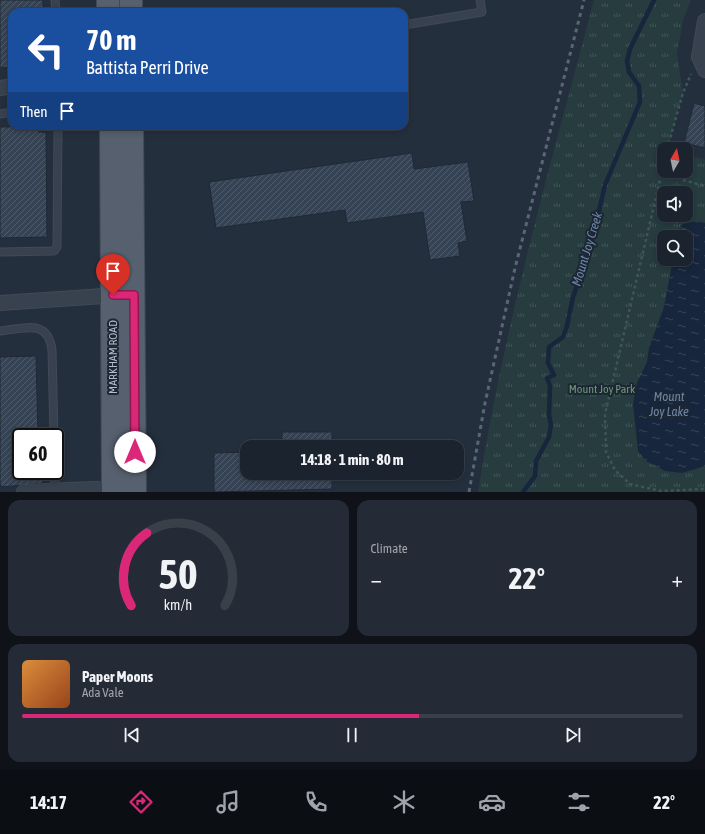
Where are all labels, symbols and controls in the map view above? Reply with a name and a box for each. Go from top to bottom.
icon: left [20,24,72,76]
text: 70 m [86,24,136,56]
text: Battista Perri Drive [86,57,209,78]
icon: arrive [56,100,78,122]
text: Then [20,103,48,120]
north arrow [657,142,693,178]
map controls [657,142,693,266]
button: sound [657,186,693,222]
water label: Mount Joy Creek [569,210,605,288]
button: search [657,230,693,266]
pin [96,254,130,295]
icon: arrive [102,260,124,282]
street label: MARKHAM ROAD [106,320,120,394]
park label: Mount Joy Park [569,382,636,396]
water label: Mount Joy Lake [648,389,689,419]
speed limit sign: 60 [12,428,64,480]
position arrow [114,431,156,473]
text: 14:18 · 1 min · 80 m [300,451,404,468]
text: Climate [371,541,408,556]
text: 50 [159,550,198,598]
text: 22° [509,561,545,595]
text: − [371,566,382,592]
text: + [672,566,683,592]
text: km/h [164,597,192,613]
text: Paper Moons [82,668,153,685]
text: Ada Vale [82,685,124,700]
icon: previous [121,724,143,746]
icon: pause [341,724,363,746]
icon: next [562,724,584,746]
icon: directions [127,788,155,816]
icon: music [214,788,242,816]
icon: phone [302,788,330,816]
icon: climate [390,788,418,816]
icon: car [478,788,506,816]
icon: filters [565,788,593,816]
text: 14:17 [30,792,67,813]
text: 22° [653,792,675,813]

